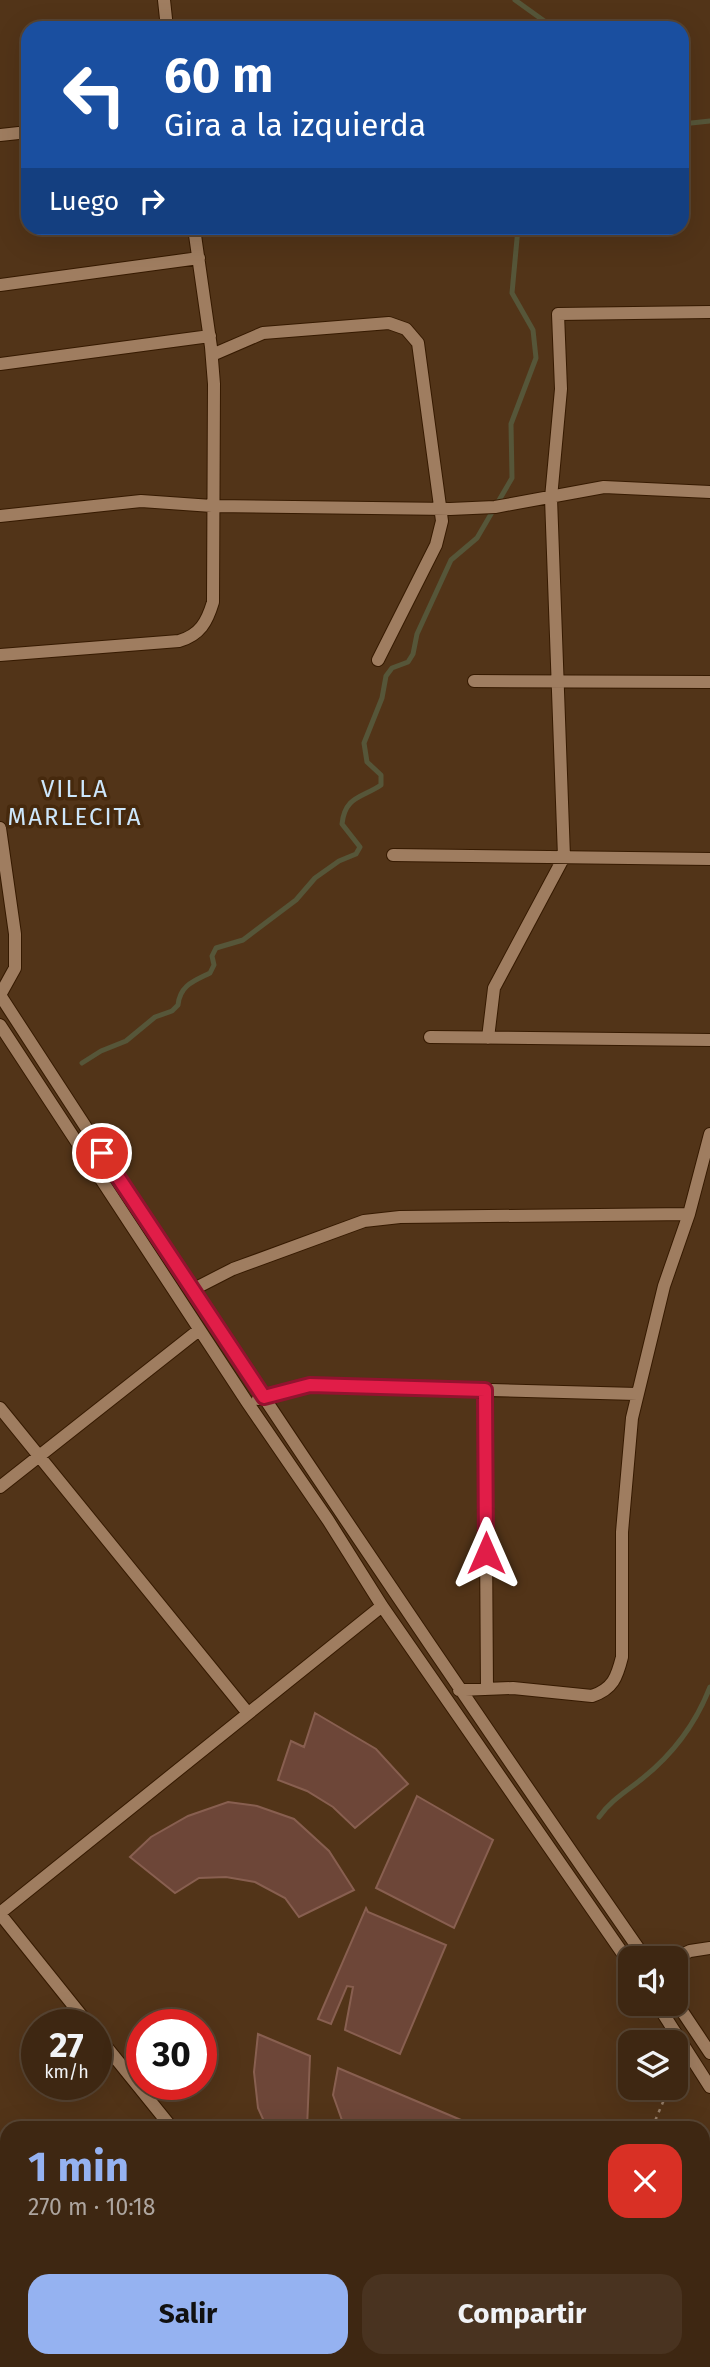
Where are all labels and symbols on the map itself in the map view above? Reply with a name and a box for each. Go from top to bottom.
district label: VILLA MARLECITA [8,775,142,831]
pin [72,1123,132,1183]
position arrow [449,1516,523,1590]
speed limit sign: 30 [126,2009,217,2100]

